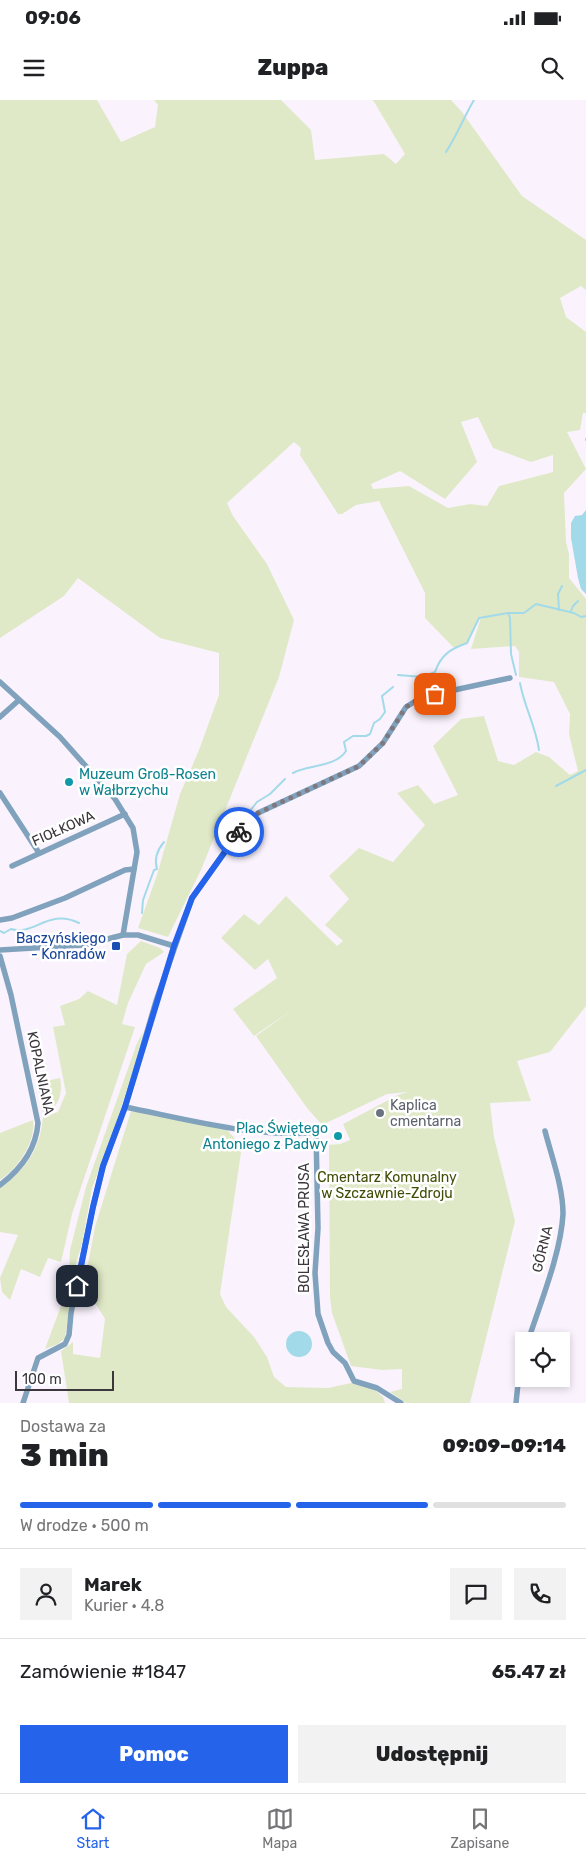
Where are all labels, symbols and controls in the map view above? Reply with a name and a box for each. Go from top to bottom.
text: 09:06 [25,6,81,29]
icon: menu [20,54,48,82]
text: Zuppa [258,54,328,81]
icon: search [538,54,566,82]
pin [414,673,456,715]
icon: bag [421,680,449,708]
place label: Muzeum Groß-Rosen w Wałbrzychu [79,766,216,799]
marker: Muzeum Groß-Rosen w Wałbrzychu [63,776,75,788]
street label: FIOŁKOWA [29,807,98,850]
courier [214,807,264,857]
icon: bike [225,818,253,846]
place label: Baczyńskiego - Konradów [16,930,106,963]
marker: Baczyńskiego - Konradów [110,940,122,952]
street label: KOPALNIANA [23,1030,58,1117]
place label: Kaplica cmentarna [390,1097,461,1130]
marker: Kaplica cmentarna [374,1107,386,1119]
place label: Plac Świętego Antoniego z Padwy [203,1119,328,1153]
marker: Plac Świętego Antoniego z Padwy [332,1130,344,1142]
street label: BOLESŁAWA PRUSA [296,1162,313,1293]
park label: Cmentarz Komunalny w Szczawnie-Zdroju [317,1169,457,1202]
street label: GÓRNA [528,1223,557,1274]
pin [56,1265,98,1307]
icon: home [63,1272,91,1300]
map controls [515,1332,570,1387]
button: locate [515,1332,570,1387]
scale bar [15,1368,114,1391]
text: 100 m [22,1371,62,1388]
text: Dostawa za [20,1417,106,1436]
text: 09:09–09:14 [443,1434,566,1457]
text: 3 min [20,1436,109,1474]
text: W drodze · 500 m [20,1516,149,1535]
button: person [20,1568,72,1620]
button: chat [450,1568,502,1620]
button: phone [514,1568,566,1620]
text: Marek [84,1573,142,1596]
text: Kurier · 4.8 [84,1596,164,1615]
text: Zamówienie #1847 [20,1660,186,1683]
text: 65.47 zł [492,1660,566,1683]
button: Pomoc [20,1725,288,1783]
button: Udostępnij [298,1725,566,1783]
tab: Start [77,1805,109,1852]
tab: Mapa [262,1805,297,1852]
tab: Zapisane [450,1805,509,1852]

